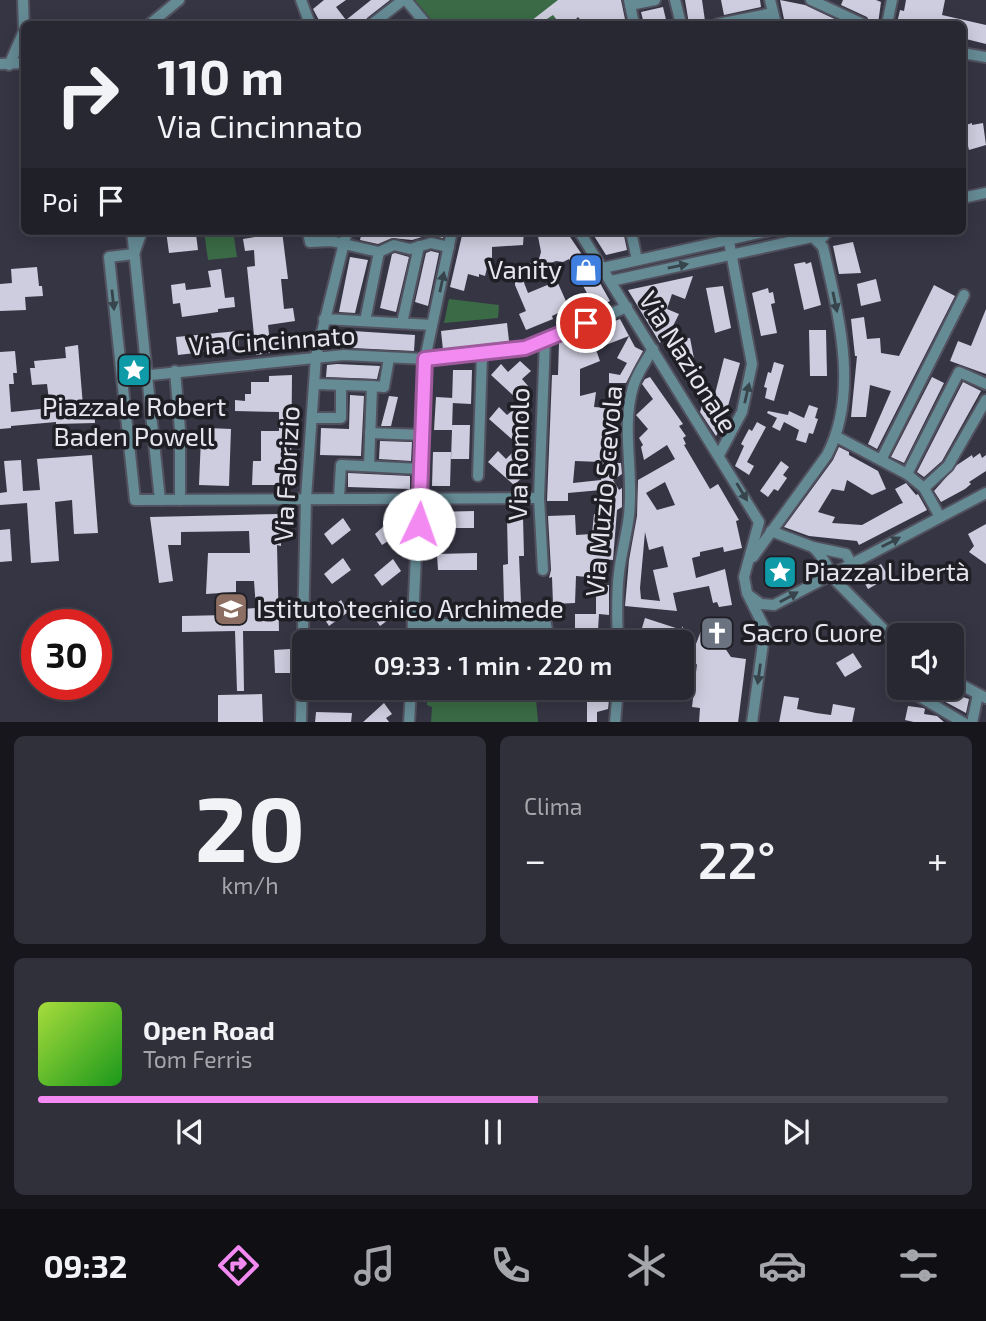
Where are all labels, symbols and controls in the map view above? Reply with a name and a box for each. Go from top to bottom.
text: 110 m [157,46,284,105]
icon: right [42,49,133,140]
text: Via Cincinnato [157,106,363,144]
icon: arrive [92,182,130,220]
text: Poi [42,186,78,217]
shop icon: Vanity [567,251,605,289]
place label: Vanity [487,253,562,284]
one-way arrow [667,261,689,272]
one-way arrow [436,271,447,293]
street label: Via Nazionale [634,285,745,437]
one-way arrow [108,289,119,311]
one-way arrow [830,291,841,313]
pin [556,293,616,353]
icon: arrive [567,304,605,342]
street label: Via Cincinnato [187,318,356,361]
place icon: Piazzale Robert Baden Powell [115,351,153,389]
one-way arrow [742,382,753,404]
street label: Via Muzio Scevola [578,384,627,598]
street label: Via Romolo [501,387,534,521]
place label: Piazzale Robert Baden Powell [42,390,226,451]
street label: Via Fabrizio [266,405,305,543]
one-way arrow [735,483,748,502]
position arrow [382,487,456,561]
one-way arrow [881,536,901,547]
place icon: Piazza Libertà [761,553,799,591]
place label: Piazza Libertà [804,555,970,586]
school or university icon: Istituto tecnico Archimede [212,590,250,628]
one-way arrow [779,591,798,603]
place label: Istituto tecnico Archimede [256,592,564,623]
speed limit sign: 30 [21,609,112,700]
church icon: Sacro Cuore [698,614,736,652]
place label: Sacro Cuore [742,616,883,647]
map controls [887,623,964,700]
button: sound [887,623,964,700]
text: 09:33 · 1 min · 220 m [374,649,612,680]
one-way arrow [753,663,764,685]
text: 20 [195,771,305,880]
text: Clima [524,792,582,820]
text: 22° [698,827,776,889]
text: − [524,836,546,882]
text: + [927,836,948,882]
text: km/h [221,871,279,899]
text: Open Road [143,1014,275,1045]
text: Tom Ferris [143,1045,252,1073]
icon: previous [171,1113,209,1151]
icon: pause [474,1113,512,1151]
icon: next [777,1113,815,1151]
icon: directions [214,1241,263,1290]
icon: music [350,1241,399,1290]
icon: phone [486,1241,535,1290]
icon: climate [622,1241,671,1290]
icon: car [758,1241,807,1290]
icon: filters [894,1241,943,1290]
text: 09:32 [43,1246,127,1284]

